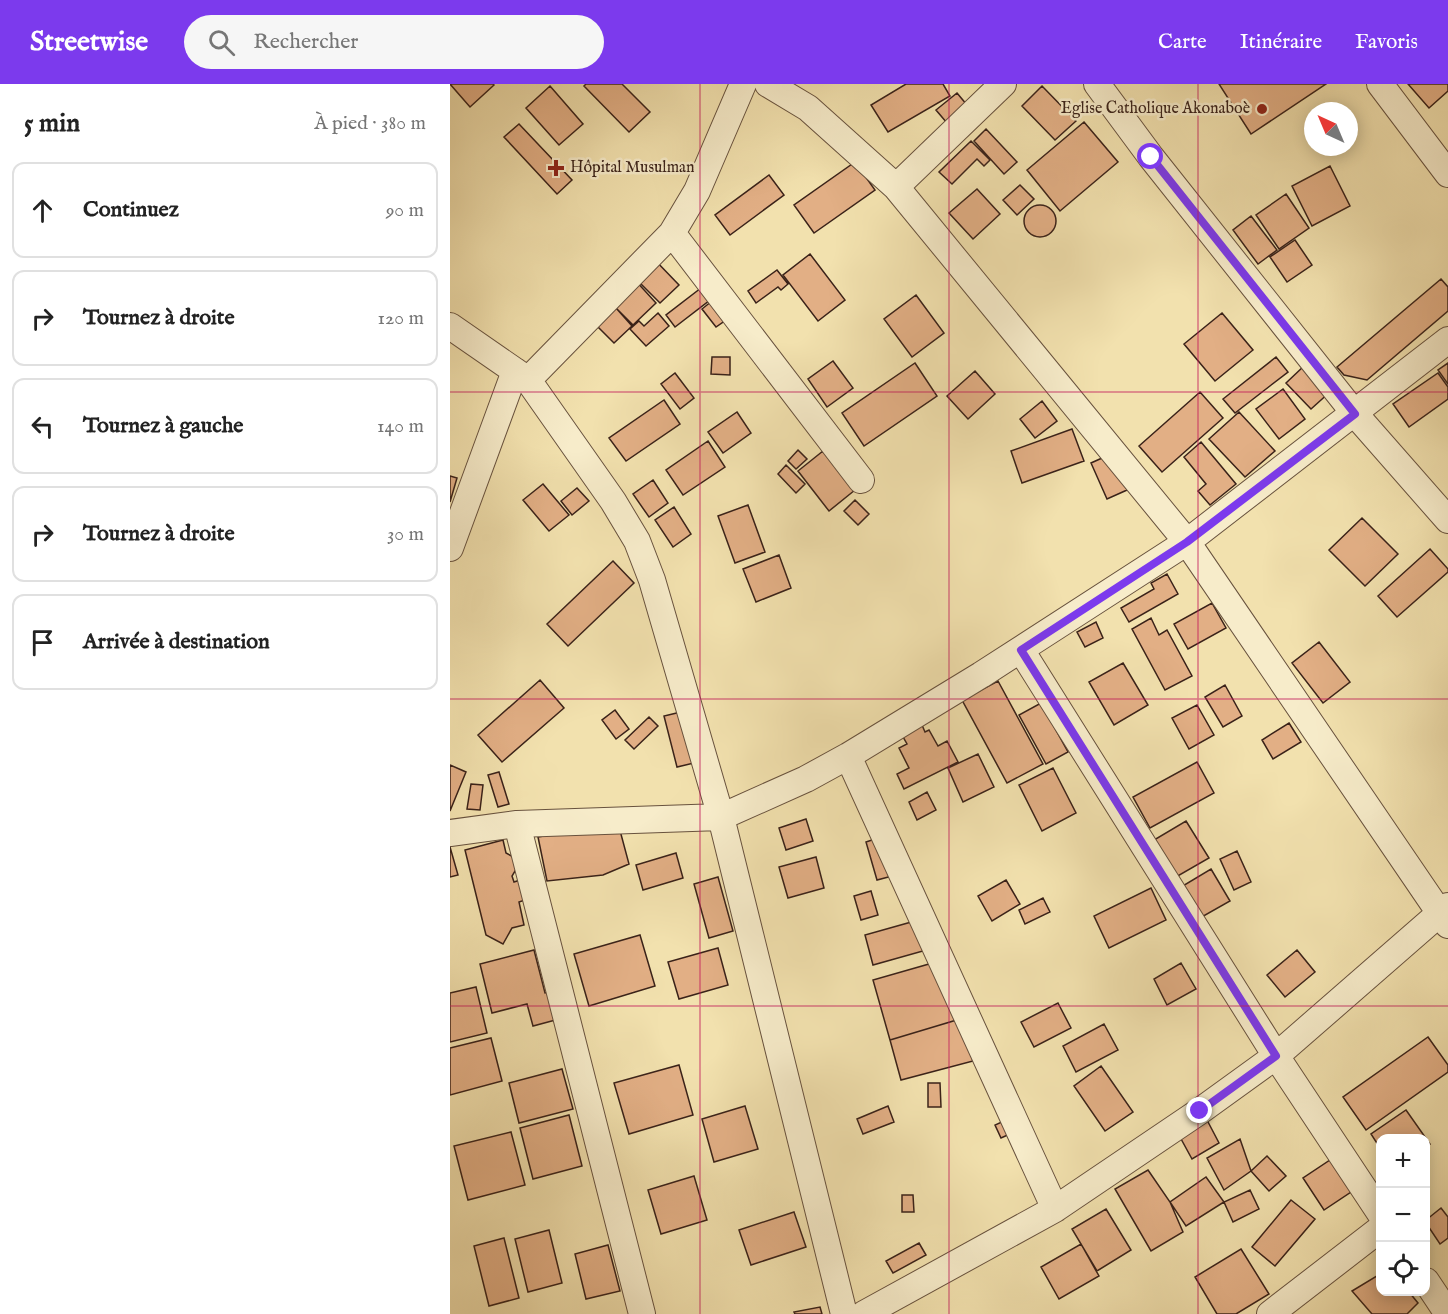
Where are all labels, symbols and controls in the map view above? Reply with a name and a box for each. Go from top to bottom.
search box [184,15,604,69]
text: Streetwise [30,25,148,60]
icon: search [205,26,238,59]
text: Rechercher [253,28,358,56]
text: Carte [1158,29,1207,56]
text: Itinéraire [1240,29,1322,56]
text: Favoris [1355,29,1418,56]
place label: Eglise Catholique Akonaboè [1061,99,1250,119]
marker: Eglise Catholique Akonaboè [1255,102,1269,116]
north arrow [1304,102,1358,156]
text: 5 min [24,107,80,140]
text: À pied · 380 m [314,111,426,136]
route start [1137,143,1163,169]
place label: Hôpital Musulman [570,158,695,178]
marker: Hôpital Musulman [547,159,565,177]
icon: ahead [26,194,59,227]
text: Continuez [83,196,179,224]
text: 90 m [386,198,424,223]
icon: right [26,302,59,335]
text: Tournez à droite [83,304,234,332]
text: 120 m [378,306,424,331]
icon: left [26,410,59,443]
text: Tournez à gauche [83,412,243,440]
text: 140 m [377,414,424,439]
icon: right [26,518,59,551]
text: Tournez à droite [83,520,234,548]
text: 30 m [387,522,424,547]
icon: arrive [26,626,59,659]
text: Arrivée à destination [83,628,270,656]
route end [1186,1097,1212,1123]
map controls [1376,1134,1430,1296]
button: + [1376,1134,1430,1188]
button: − [1376,1188,1430,1242]
button: locate [1376,1242,1430,1296]

